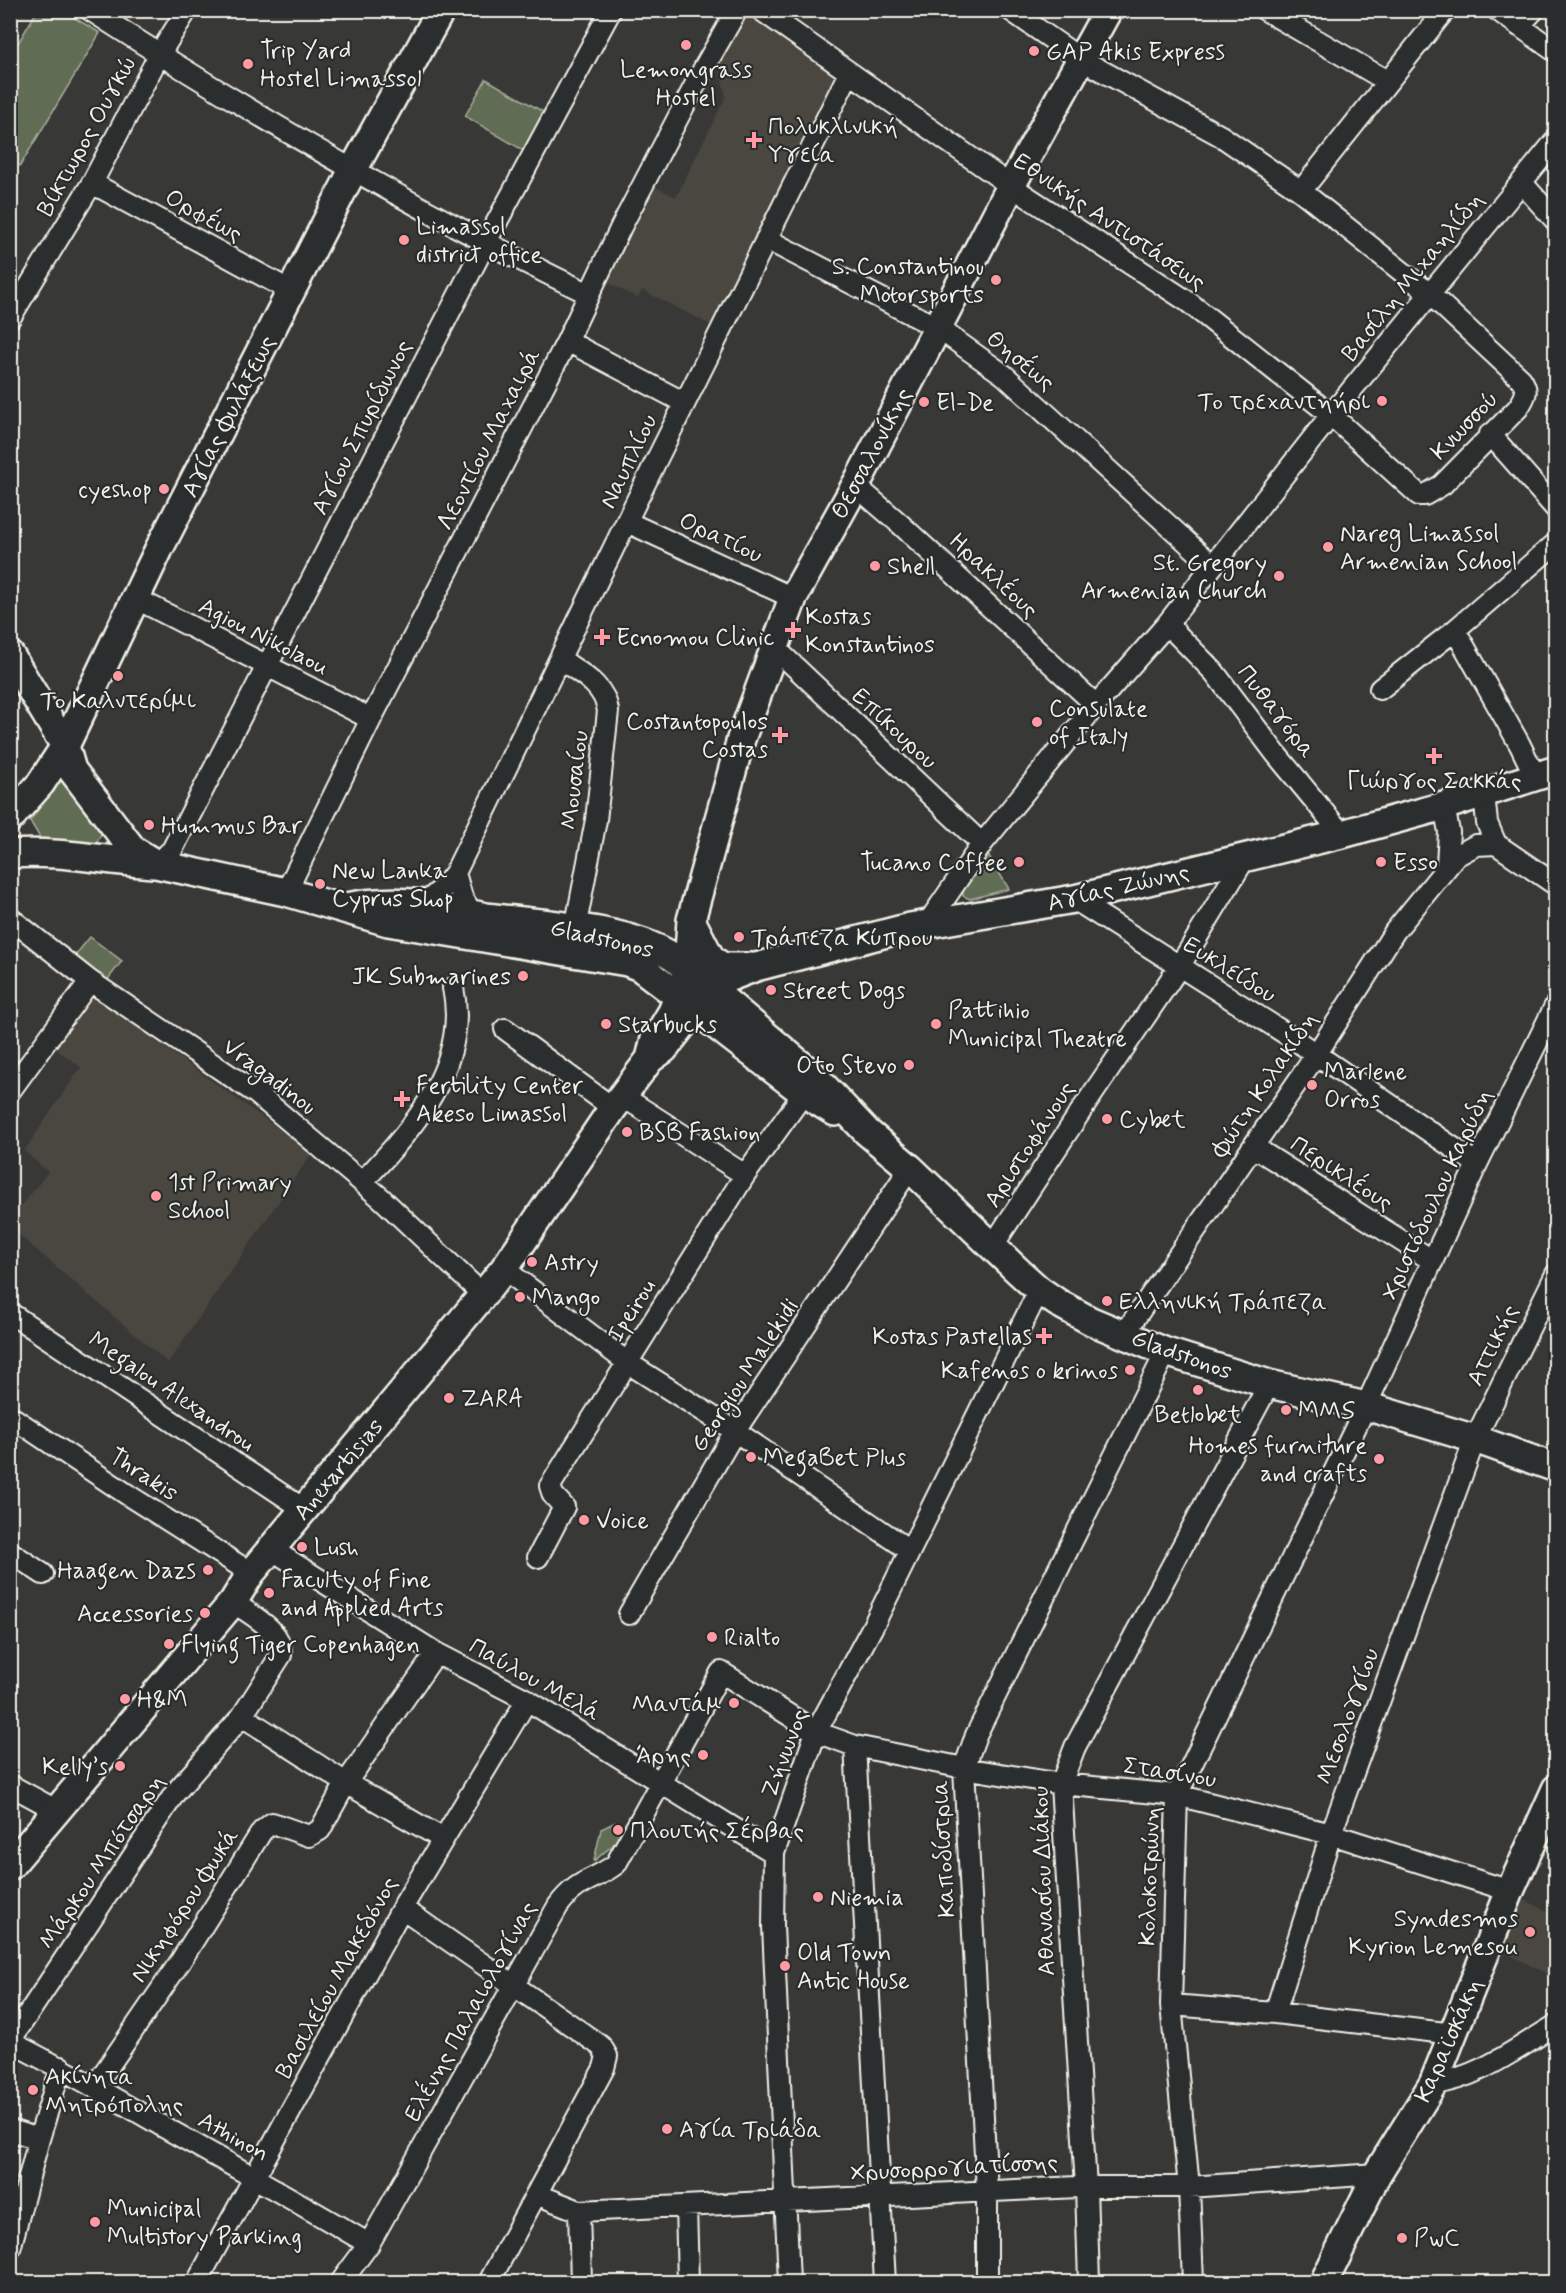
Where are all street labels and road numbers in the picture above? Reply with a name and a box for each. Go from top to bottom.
street label: Βίκτωρος Ουγκώ [31,51,144,222]
street label: Εθνικής Αντιστάσεως [1007,146,1211,298]
street label: Ορφέως [159,181,248,250]
street label: Βασίλη Μιχαηλίδη [1335,186,1491,368]
street label: Θησέως [979,323,1062,399]
street label: Αγίας Φυλάξεως [175,330,284,503]
street label: Αγίου Σπυρίδωνος [305,335,420,521]
street label: Λεοντίου Μαχαιρά [430,343,549,536]
street label: Θεσσαλονίκης [825,383,920,525]
street label: Κνωσσού [1424,385,1506,467]
street label: Ναυπλίου [593,409,666,514]
street label: Ορατίου [674,506,767,571]
street label: Ηρακλέους [941,526,1045,626]
street label: Agiou Nikolaou [193,591,334,683]
street label: Πυθαγόρα [1230,659,1322,765]
street label: Επίκουρου [845,682,944,777]
street label: Μουσαίου [554,729,597,832]
street label: Αγίας Ζώνης [1044,857,1192,920]
street label: Gladstonos [547,913,657,966]
street label: Ευκλείδου [1177,930,1282,1011]
street label: Φώτη Κολακίδη [1204,1006,1325,1165]
street label: Vragadinou [215,1032,322,1124]
street label: Αριστοφάνους [978,1076,1083,1214]
street label: Χριστόδουλου Καρύδη [1375,1084,1500,1305]
street label: Περικλέους [1284,1129,1399,1219]
street label: Ipeirou [601,1273,664,1348]
street label: Georgiou Malekidi [684,1293,808,1460]
street label: Αττικής [1460,1300,1526,1392]
street label: Gladstonos [1127,1323,1236,1388]
street label: Megalou Alexandrou [80,1325,260,1462]
street label: Anexartisias [287,1412,391,1528]
street label: Thrakis [103,1441,184,1509]
street label: Παύλου Μελά [463,1631,606,1729]
street label: Μεσολογγίου [1309,1644,1387,1789]
street label: Ζήνωνος [754,1705,816,1802]
street label: Στασίνου [1121,1751,1219,1796]
street label: Μάρκου Μπότσαρη [32,1768,172,1956]
street label: Καποδίστρια [925,1779,964,1918]
street label: Αθανασίου Διάκου [1026,1785,1063,1977]
street label: Κολοκοτρώνη [1133,1806,1168,1946]
street label: Νικηφόρου Φωκά [124,1823,247,1989]
street label: Βασιλείου Μακεδόνος [269,1871,406,2084]
street label: Ελένης Παλαιολογίνας [397,1896,545,2127]
street label: Καραϊσκάκη [1408,1973,1491,2108]
street label: Athinon [192,2105,274,2169]
street label: Χρυσορρογιατίσσης [850,2148,1059,2189]

